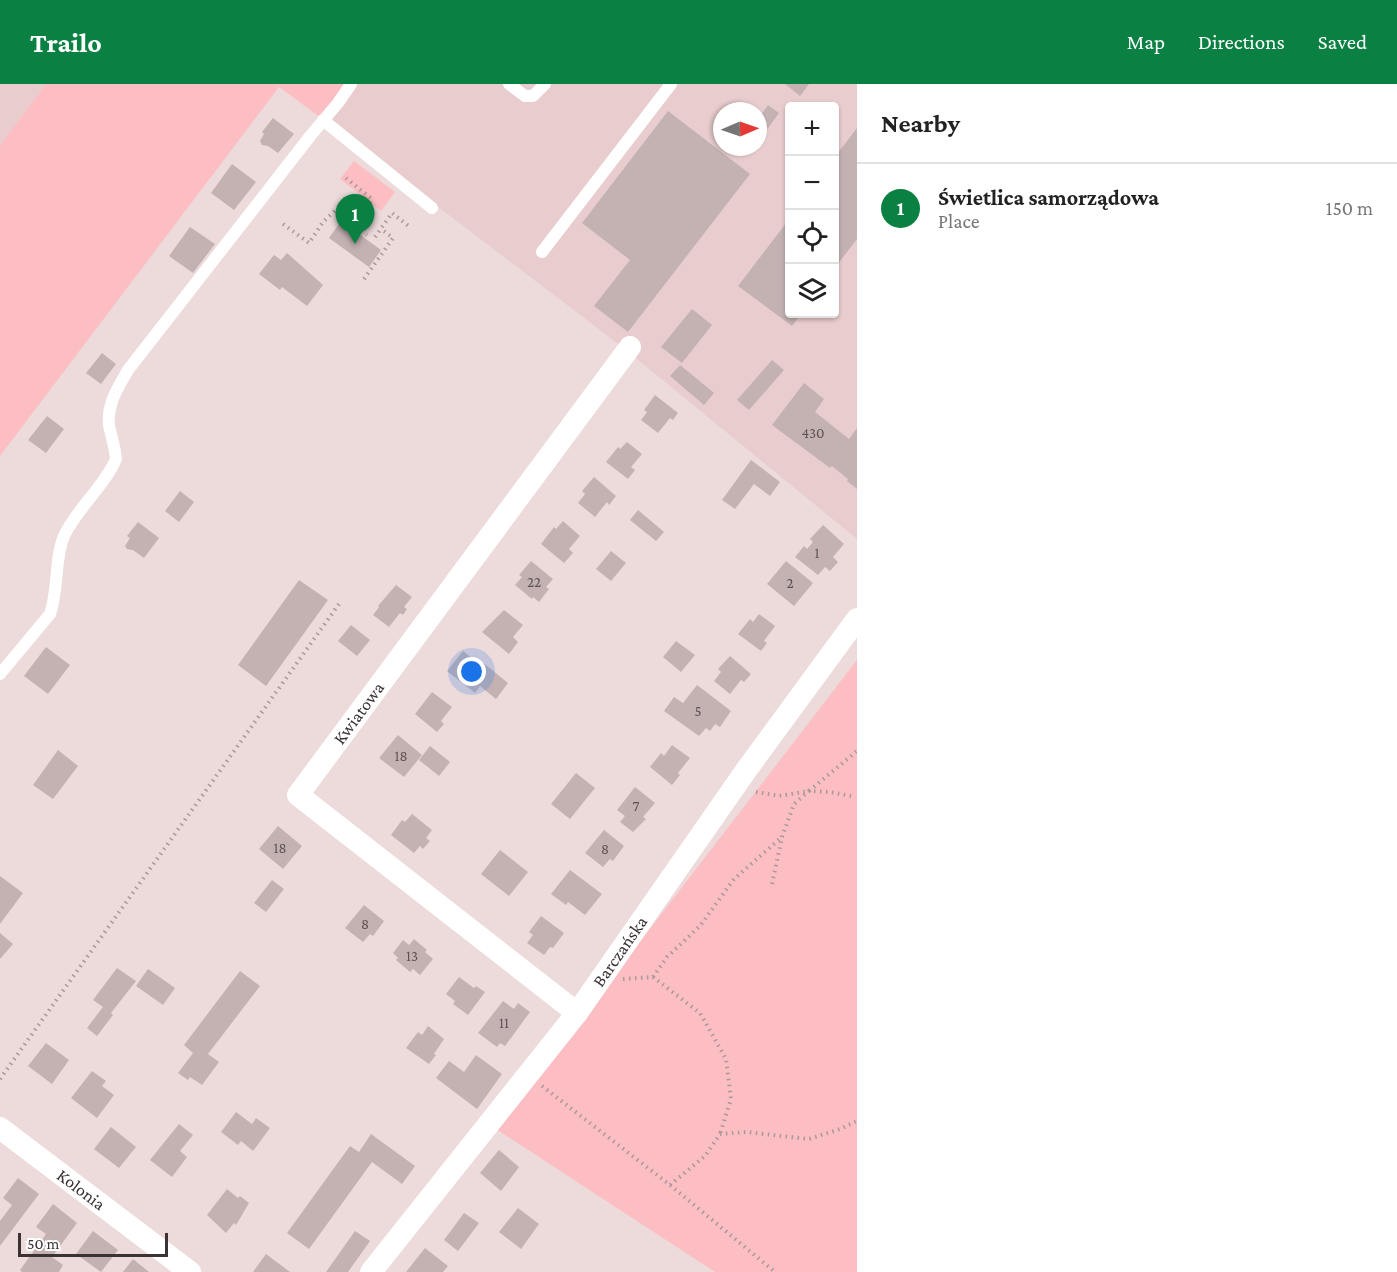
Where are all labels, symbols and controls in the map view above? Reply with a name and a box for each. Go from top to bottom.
text: Trailo [30,27,102,58]
text: Map [1127,30,1165,54]
text: Directions [1198,30,1285,54]
text: Saved [1318,30,1367,54]
north arrow [713,102,767,156]
map controls [785,102,839,318]
button: + [785,102,839,156]
text: Nearby [881,109,960,138]
button: − [785,156,839,210]
text: Świetlica samorządowa [938,185,1159,210]
pin: 1 [336,194,374,244]
text: 1 [897,197,904,219]
text: 150 m [1326,197,1373,219]
button: locate [785,210,839,264]
text: Place [938,210,980,232]
button: layers [785,264,839,318]
house number: 430 [801,425,825,441]
house number: 1 [815,545,820,561]
house number: 22 [527,574,541,590]
house number: 2 [786,575,794,591]
your location [457,657,486,686]
street label: Kwiatowa [329,678,388,748]
house number: 5 [694,703,702,719]
house number: 18 [394,748,408,764]
house number: 7 [633,798,640,814]
house number: 18 [273,840,287,856]
house number: 8 [601,841,609,857]
street label: Barczańska [588,912,651,990]
house number: 8 [361,916,369,932]
house number: 13 [406,948,418,964]
house number: 11 [499,1015,509,1031]
street label: Kolonia [53,1165,109,1214]
scale bar [18,1230,168,1258]
text: 50 m [27,1235,59,1252]

